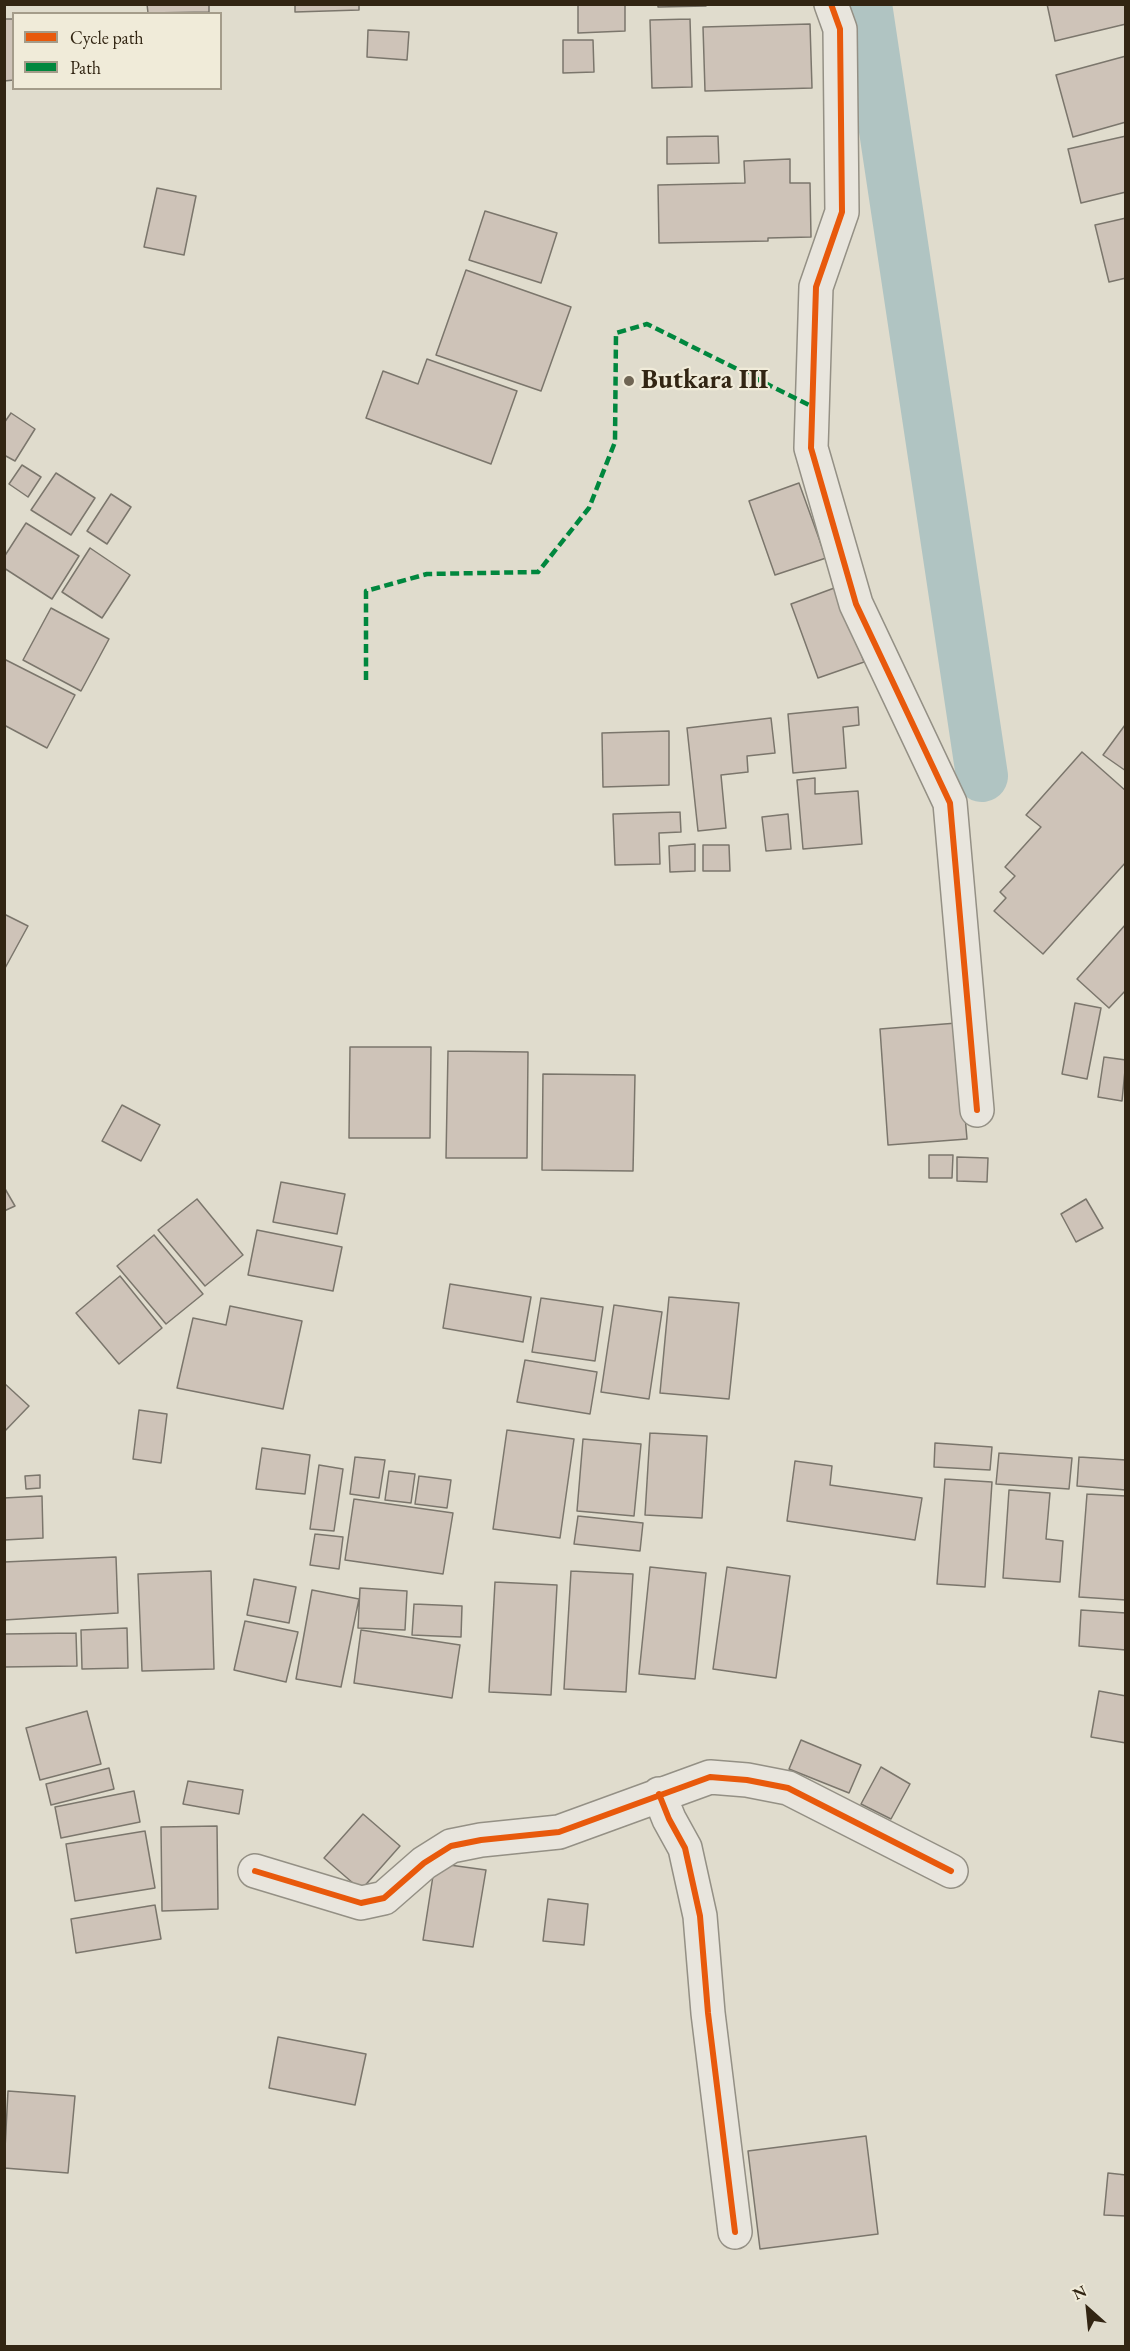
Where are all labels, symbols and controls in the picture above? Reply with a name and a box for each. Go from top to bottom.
legend [12,12,222,90]
text: Cycle path [70,26,144,49]
text: Path [70,56,101,79]
place label: Butkara III [641,365,768,397]
marker: Butkara III [622,374,636,388]
north arrow [1058,2279,1118,2339]
text: N [1069,2280,1090,2305]

